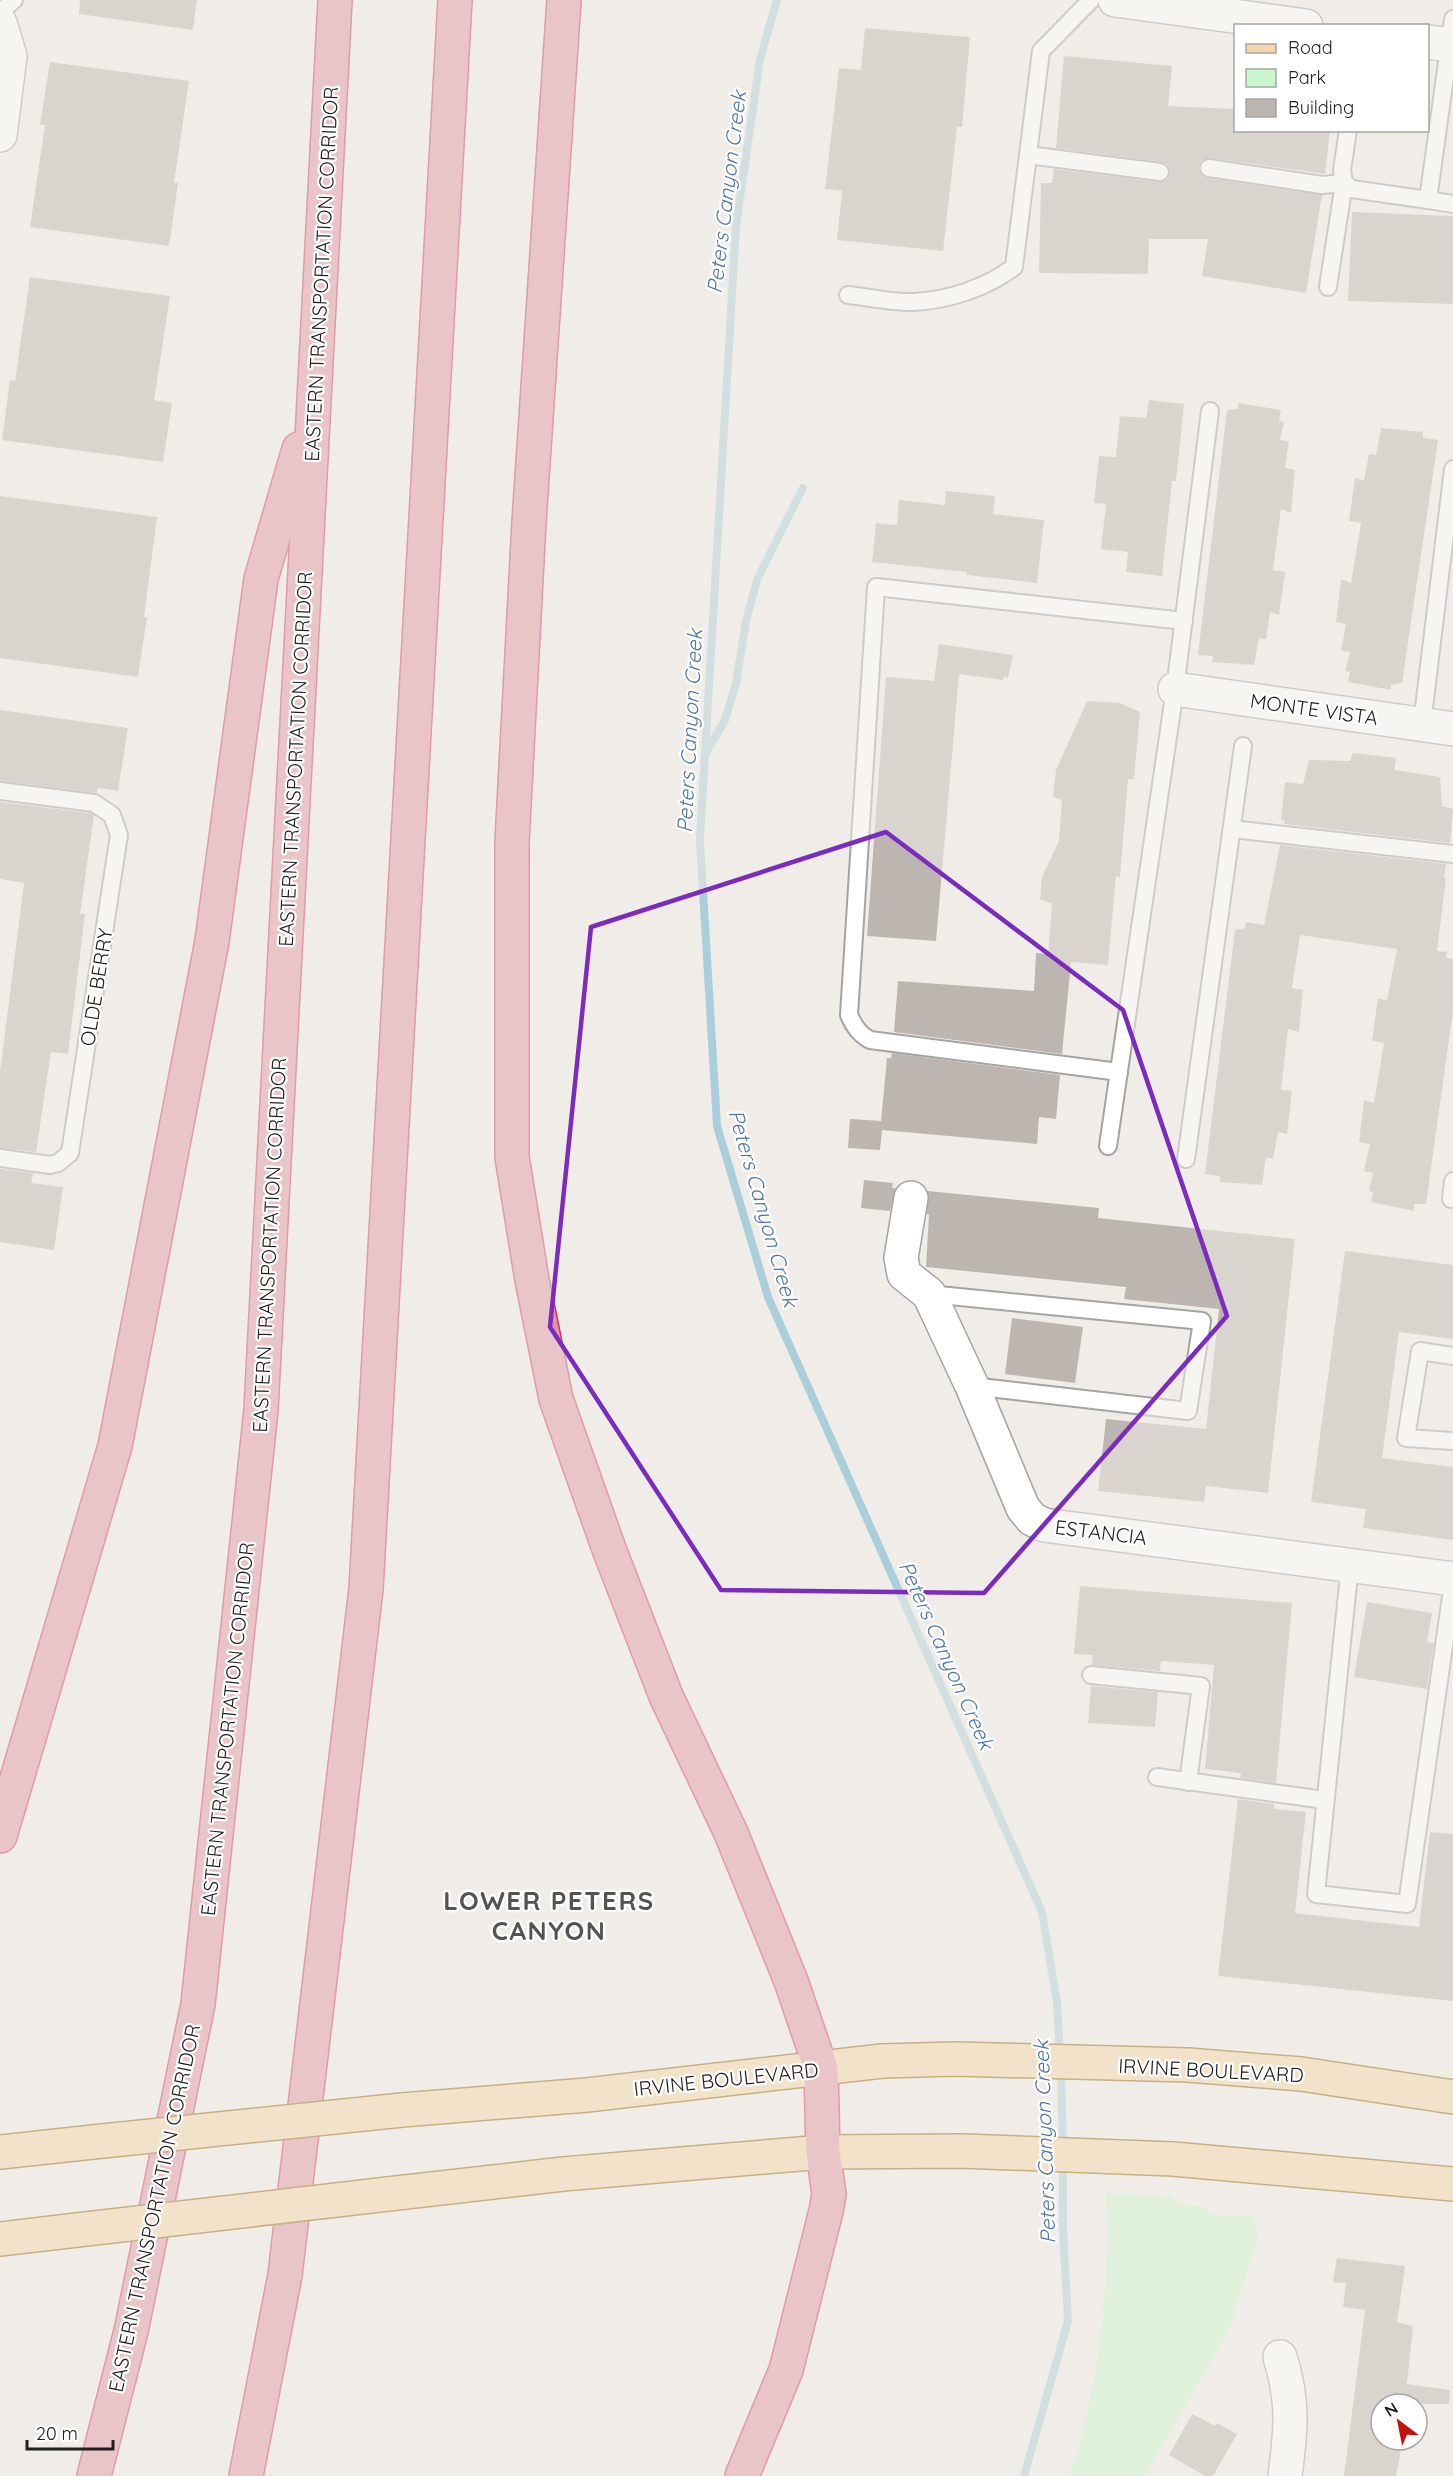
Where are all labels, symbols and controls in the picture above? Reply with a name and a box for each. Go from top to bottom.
legend [1234,24,1429,132]
text: Road [1288,36,1333,59]
text: Park [1288,66,1326,89]
street label: EASTERN TRANSPORTATION CORRIDOR [299,86,343,462]
water label: Peters Canyon Creek [701,87,752,295]
text: Building [1288,96,1354,119]
street label: EASTERN TRANSPORTATION CORRIDOR [273,571,317,947]
water label: Peters Canyon Creek [671,627,707,833]
street label: MONTE VISTA [1248,688,1380,730]
street label: OLDE BERRY [74,926,118,1048]
street label: EASTERN TRANSPORTATION CORRIDOR [247,1057,291,1433]
water label: Peters Canyon Creek [723,1106,805,1311]
street label: ESTANCIA [1054,1514,1148,1550]
street label: EASTERN TRANSPORTATION CORRIDOR [195,1541,259,1917]
water label: Peters Canyon Creek [894,1557,1001,1755]
district label: LOWER PETERS CANYON [443,1884,655,1947]
street label: EASTERN TRANSPORTATION CORRIDOR [103,2022,205,2394]
water label: Peters Canyon Creek [1027,2038,1061,2244]
street label: IRVINE BOULEVARD [1118,2053,1304,2087]
street label: IRVINE BOULEVARD [632,2057,820,2101]
north arrow [1369,2392,1429,2452]
text: N [1381,2398,1401,2421]
scale bar [27,2413,112,2451]
text: 20 m [36,2422,78,2445]

